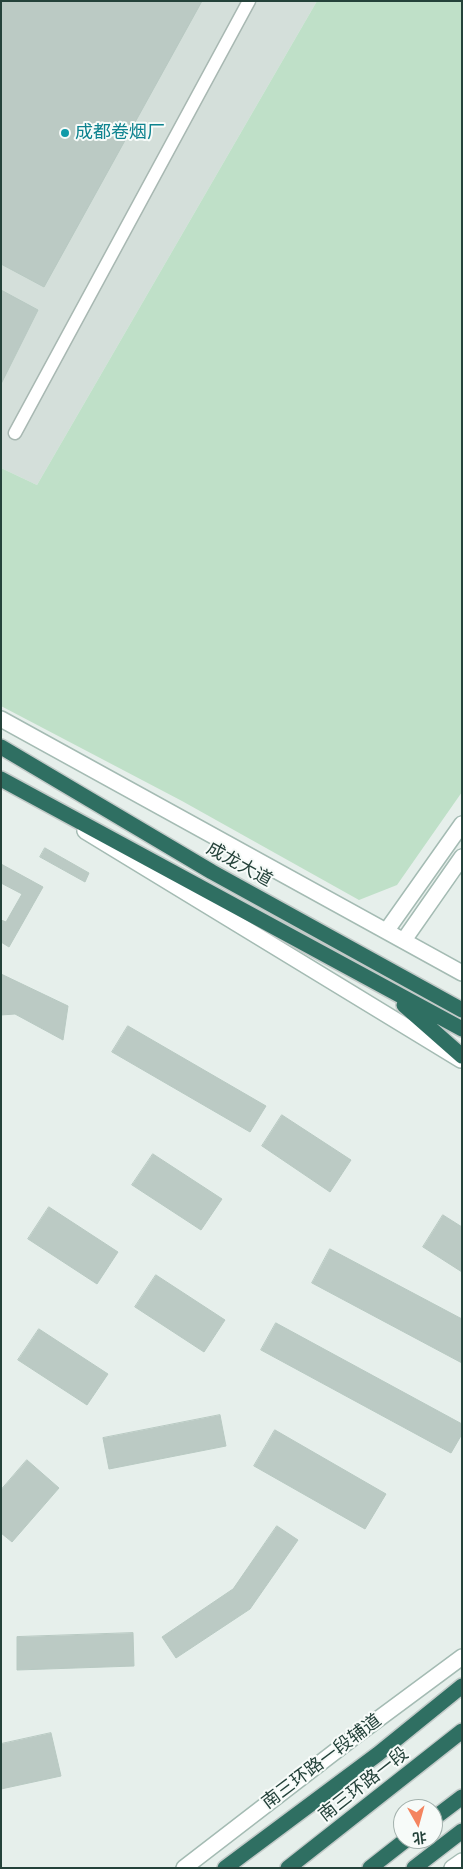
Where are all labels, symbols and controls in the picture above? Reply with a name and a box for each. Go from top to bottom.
place label: 成都卷烟厂 [75,122,165,144]
marker: 成都卷烟厂 [59,127,71,139]
street label: 成龙大道 [202,838,276,892]
street label: 南三环路一段辅道 [258,1710,386,1814]
street label: 南三环路一段 [315,1743,413,1827]
north arrow [393,1799,443,1849]
text: 北 [412,1828,428,1848]

